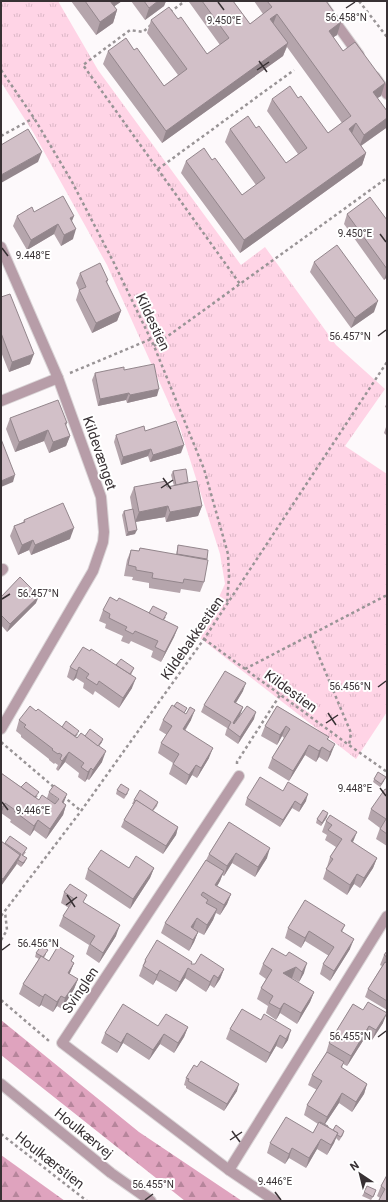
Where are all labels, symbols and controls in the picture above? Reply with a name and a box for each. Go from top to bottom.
text: 56.458°N [325,12,367,23]
text: 9.450°E [207,15,242,26]
text: 9.450°E [338,228,373,239]
text: 9.448°E [16,250,51,261]
street label: Kildestien [133,291,173,353]
text: 56.457°N [329,331,371,342]
street label: Kildevænget [80,414,120,492]
text: 56.457°N [17,588,59,599]
street label: Kildebakkestien [157,593,227,683]
street label: Kildestien [262,667,320,715]
text: 56.456°N [329,681,371,692]
text: 9.448°E [338,783,373,794]
text: 9.446°E [16,805,51,816]
text: 56.456°N [17,938,59,949]
street label: Svinglen [59,964,101,1016]
text: 56.455°N [329,1031,371,1042]
street label: Houlkærvej [52,1105,116,1161]
street label: Houlkærstien [12,1128,88,1192]
north arrow [340,1154,380,1194]
text: N [348,1159,362,1174]
text: 9.446°E [258,1176,293,1187]
text: 56.455°N [132,1179,174,1190]

